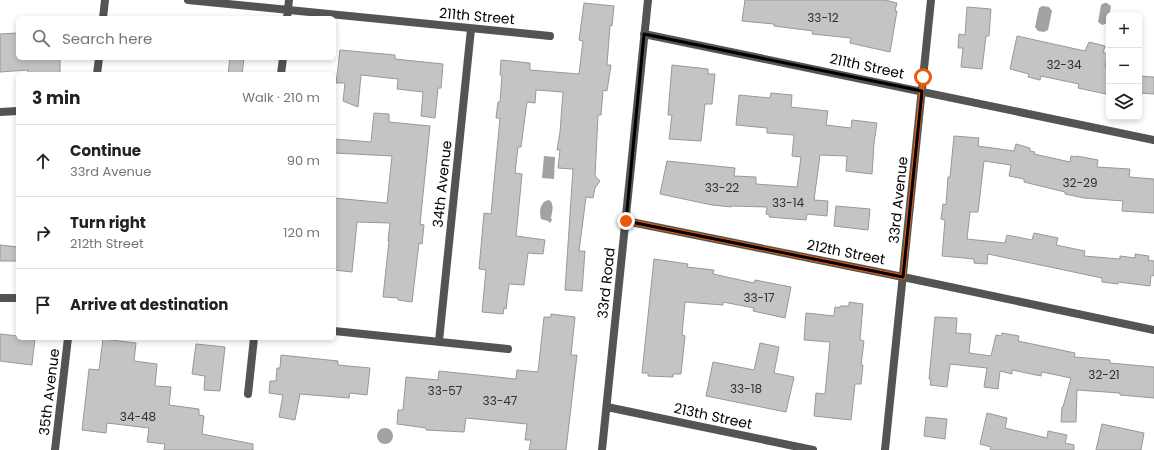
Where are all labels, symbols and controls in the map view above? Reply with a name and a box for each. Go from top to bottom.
street label: 211th Street [438,3,516,29]
house number: 33-12 [807,9,839,26]
map controls [1106,12,1142,120]
button: + [1106,12,1142,48]
search box [16,16,336,60]
icon: search [30,27,52,49]
text: Search here [62,28,152,49]
street label: 211th Street [828,48,906,84]
button: − [1106,48,1142,84]
house number: 32-34 [1046,56,1082,73]
route start [914,68,932,86]
button: layers [1106,84,1142,120]
text: 3 min [32,86,80,110]
text: Walk · 210 m [242,88,320,107]
street label: 34th Avenue [427,139,457,229]
text: Continue [70,140,141,161]
icon: ahead [32,150,54,172]
text: 90 m [287,151,320,170]
street label: 33rd Avenue [883,155,913,245]
text: 33rd Avenue [70,162,151,181]
house number: 32-29 [1062,174,1098,191]
house number: 33-22 [705,179,739,196]
house number: 33-14 [772,194,805,211]
text: Turn right [70,212,146,233]
route end [617,212,635,230]
icon: right [32,222,54,244]
text: 120 m [283,223,320,242]
text: 212th Street [70,234,144,253]
street label: 212th Street [805,235,887,269]
street label: 33rd Road [592,246,620,320]
house number: 33-17 [743,289,775,306]
icon: arrive [32,294,54,316]
text: Arrive at destination [70,294,228,315]
street label: 35th Avenue [34,347,64,437]
house number: 32-21 [1088,366,1120,383]
house number: 33-18 [730,380,762,397]
house number: 33-57 [428,382,463,399]
house number: 33-47 [483,392,518,409]
street label: 213th Street [672,398,754,434]
house number: 34-48 [120,408,156,425]

